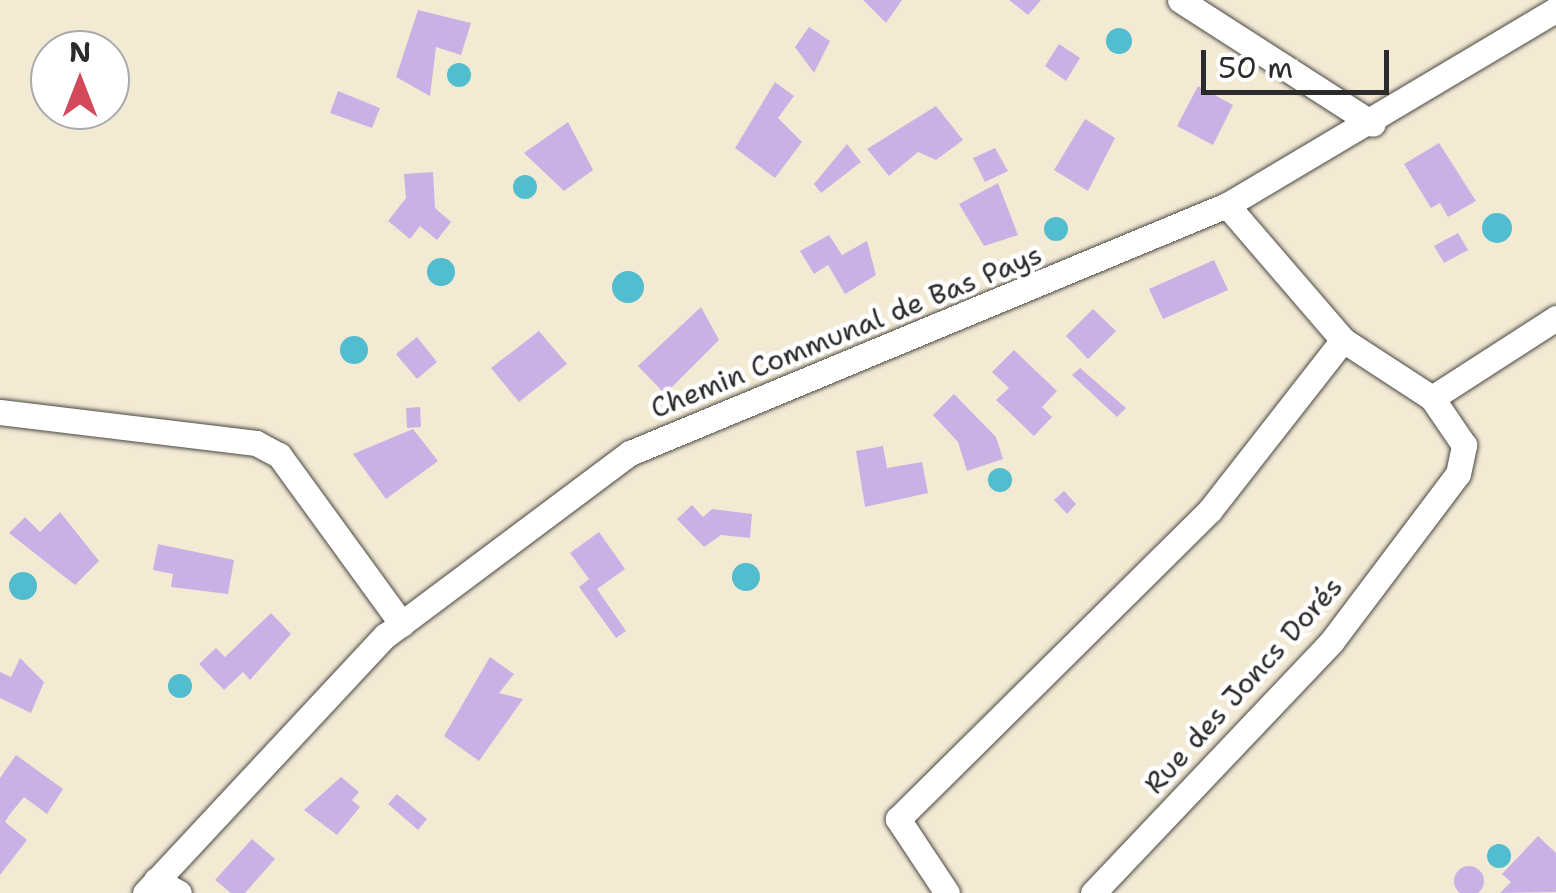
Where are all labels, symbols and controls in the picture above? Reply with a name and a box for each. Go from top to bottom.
north arrow [30,30,130,130]
scale bar [1206,30,1394,92]
text: N [69,33,91,71]
text: 50 m [1218,47,1293,88]
street label: Chemin Communal de Bas Pays [646,237,1046,425]
street label: Rue des Joncs Dorés [1137,570,1349,800]

